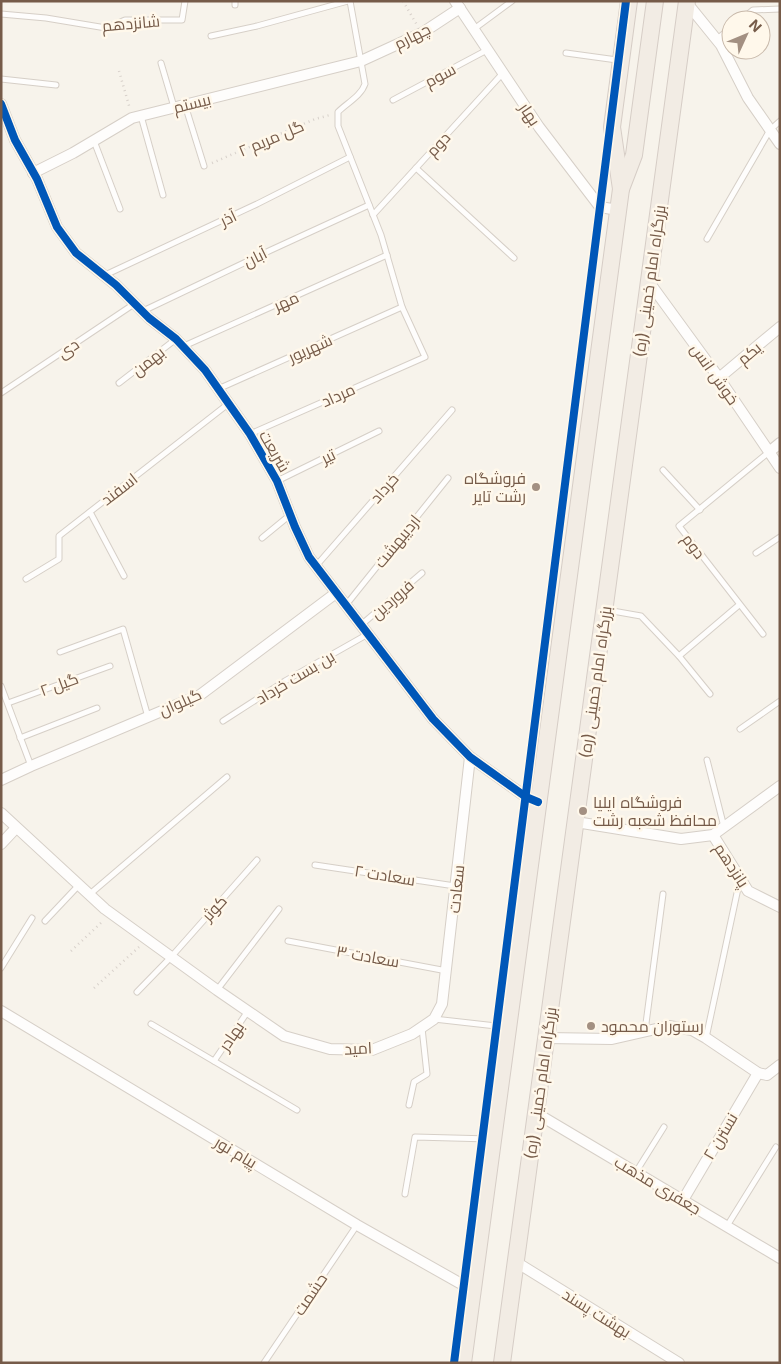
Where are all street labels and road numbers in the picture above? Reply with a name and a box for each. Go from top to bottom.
street label: شانزدهم [101,11,161,37]
street label: چهارم [390,18,435,55]
street label: سوم [421,59,460,93]
street label: بیستم [171,89,213,119]
street label: بهار [514,98,545,130]
street label: گل مریم ۲ [235,115,308,163]
street label: دوم [422,127,456,162]
street label: بزرگراه امام خمینی (ره) [628,203,672,359]
street label: آذر [216,205,240,231]
street label: آبان [240,242,271,272]
street label: مهر [269,287,302,317]
street label: شهریور [284,329,336,368]
street label: دی [53,334,83,363]
street label: یکم [733,337,767,370]
street label: خوش انس [686,339,743,409]
street label: بهمن [127,342,169,381]
street label: مرداد [318,379,358,411]
street label: شریعت [255,426,295,476]
street label: تیر [317,444,339,468]
street label: اسفند [97,468,141,510]
street label: خرداد [365,469,403,507]
street label: اردیبهشت [370,510,425,572]
street label: دوم [676,529,710,564]
street label: فروردین [366,575,418,624]
street label: بزرگراه امام خمینی (ره) [574,604,618,760]
street label: بن بست خرداد [252,646,339,709]
street label: گیل ۲ [37,668,81,701]
street label: گیلوان [156,684,205,721]
street label: پانزدهم [709,839,754,893]
street label: سعادت ۲ [353,860,417,890]
street label: سعادت [444,864,468,914]
street label: کوثر [196,891,231,926]
street label: سعادت ۳ [335,941,401,971]
street label: بزرگراه امام خمینی (ره) [519,1005,563,1161]
street label: بهادر [213,1017,249,1056]
street label: امید [344,1037,372,1059]
street label: نسترن ۲ [698,1109,743,1164]
street label: پیام نور [209,1131,261,1174]
street label: جعفری مذهب [611,1151,705,1220]
street label: حشمت [289,1269,331,1319]
street label: بهشت پسند [558,1284,635,1344]

